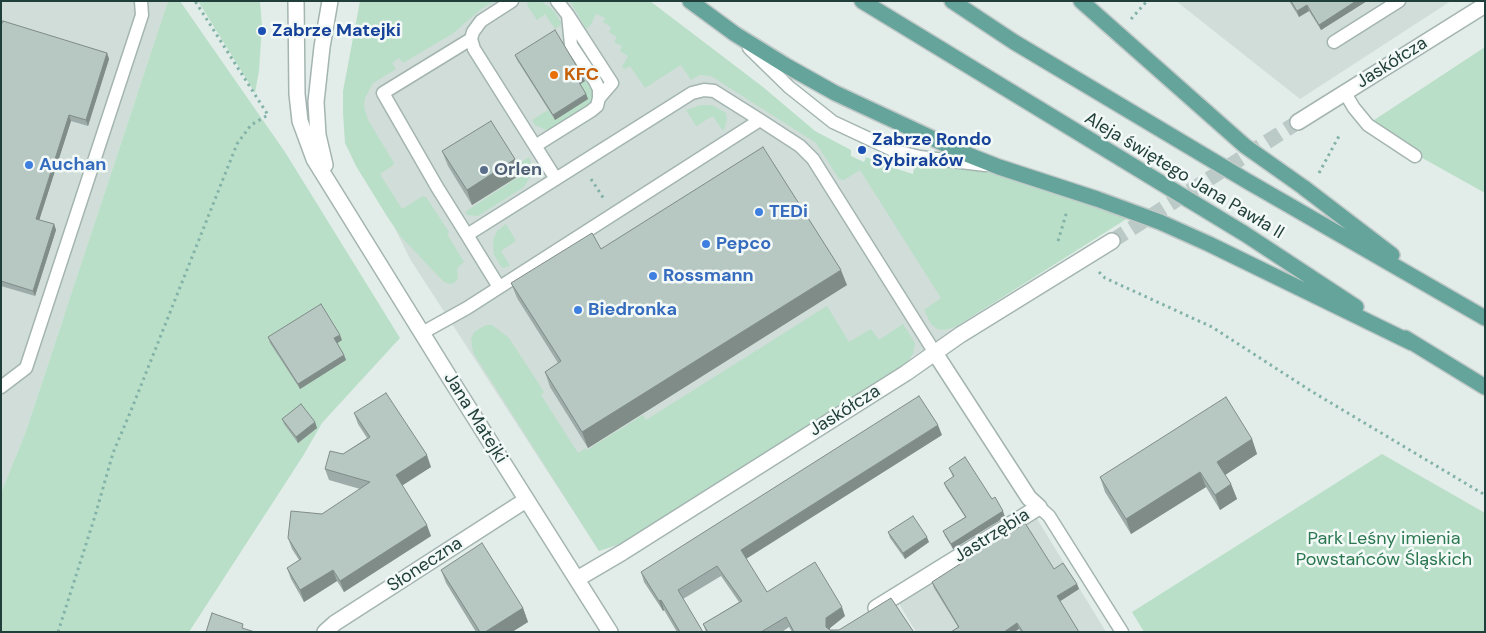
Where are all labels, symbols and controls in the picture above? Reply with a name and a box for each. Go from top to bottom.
place label: Zabrze Matejki [272,20,401,42]
marker: Zabrze Matejki [256,25,268,37]
street label: Jaskółcza [1352,33,1432,93]
place label: KFC [564,64,599,86]
marker: KFC [548,69,560,81]
street label: Aleja świętego Jana Pawła II [1080,108,1288,244]
place label: Zabrze Rondo Sybiraków [872,129,992,172]
marker: Zabrze Rondo Sybiraków [856,144,868,156]
place label: Auchan [39,154,106,176]
marker: Auchan [23,159,35,171]
place label: Orlen [494,159,542,181]
marker: Orlen [478,164,490,176]
place label: TEDi [769,201,808,223]
marker: TEDi [753,206,765,218]
place label: Pepco [716,233,771,255]
marker: Pepco [700,238,712,250]
place label: Rossmann [663,265,754,287]
marker: Rossmann [647,270,659,282]
place label: Biedronka [588,299,677,321]
marker: Biedronka [572,304,584,316]
street label: Jana Matejki [438,369,512,467]
street label: Jaskółcza [805,381,885,441]
street label: Jastrzębia [950,504,1034,568]
park label: Park Leśny imienia Powstańców Śląskich [1296,528,1472,570]
street label: Słoneczna [384,533,466,597]

